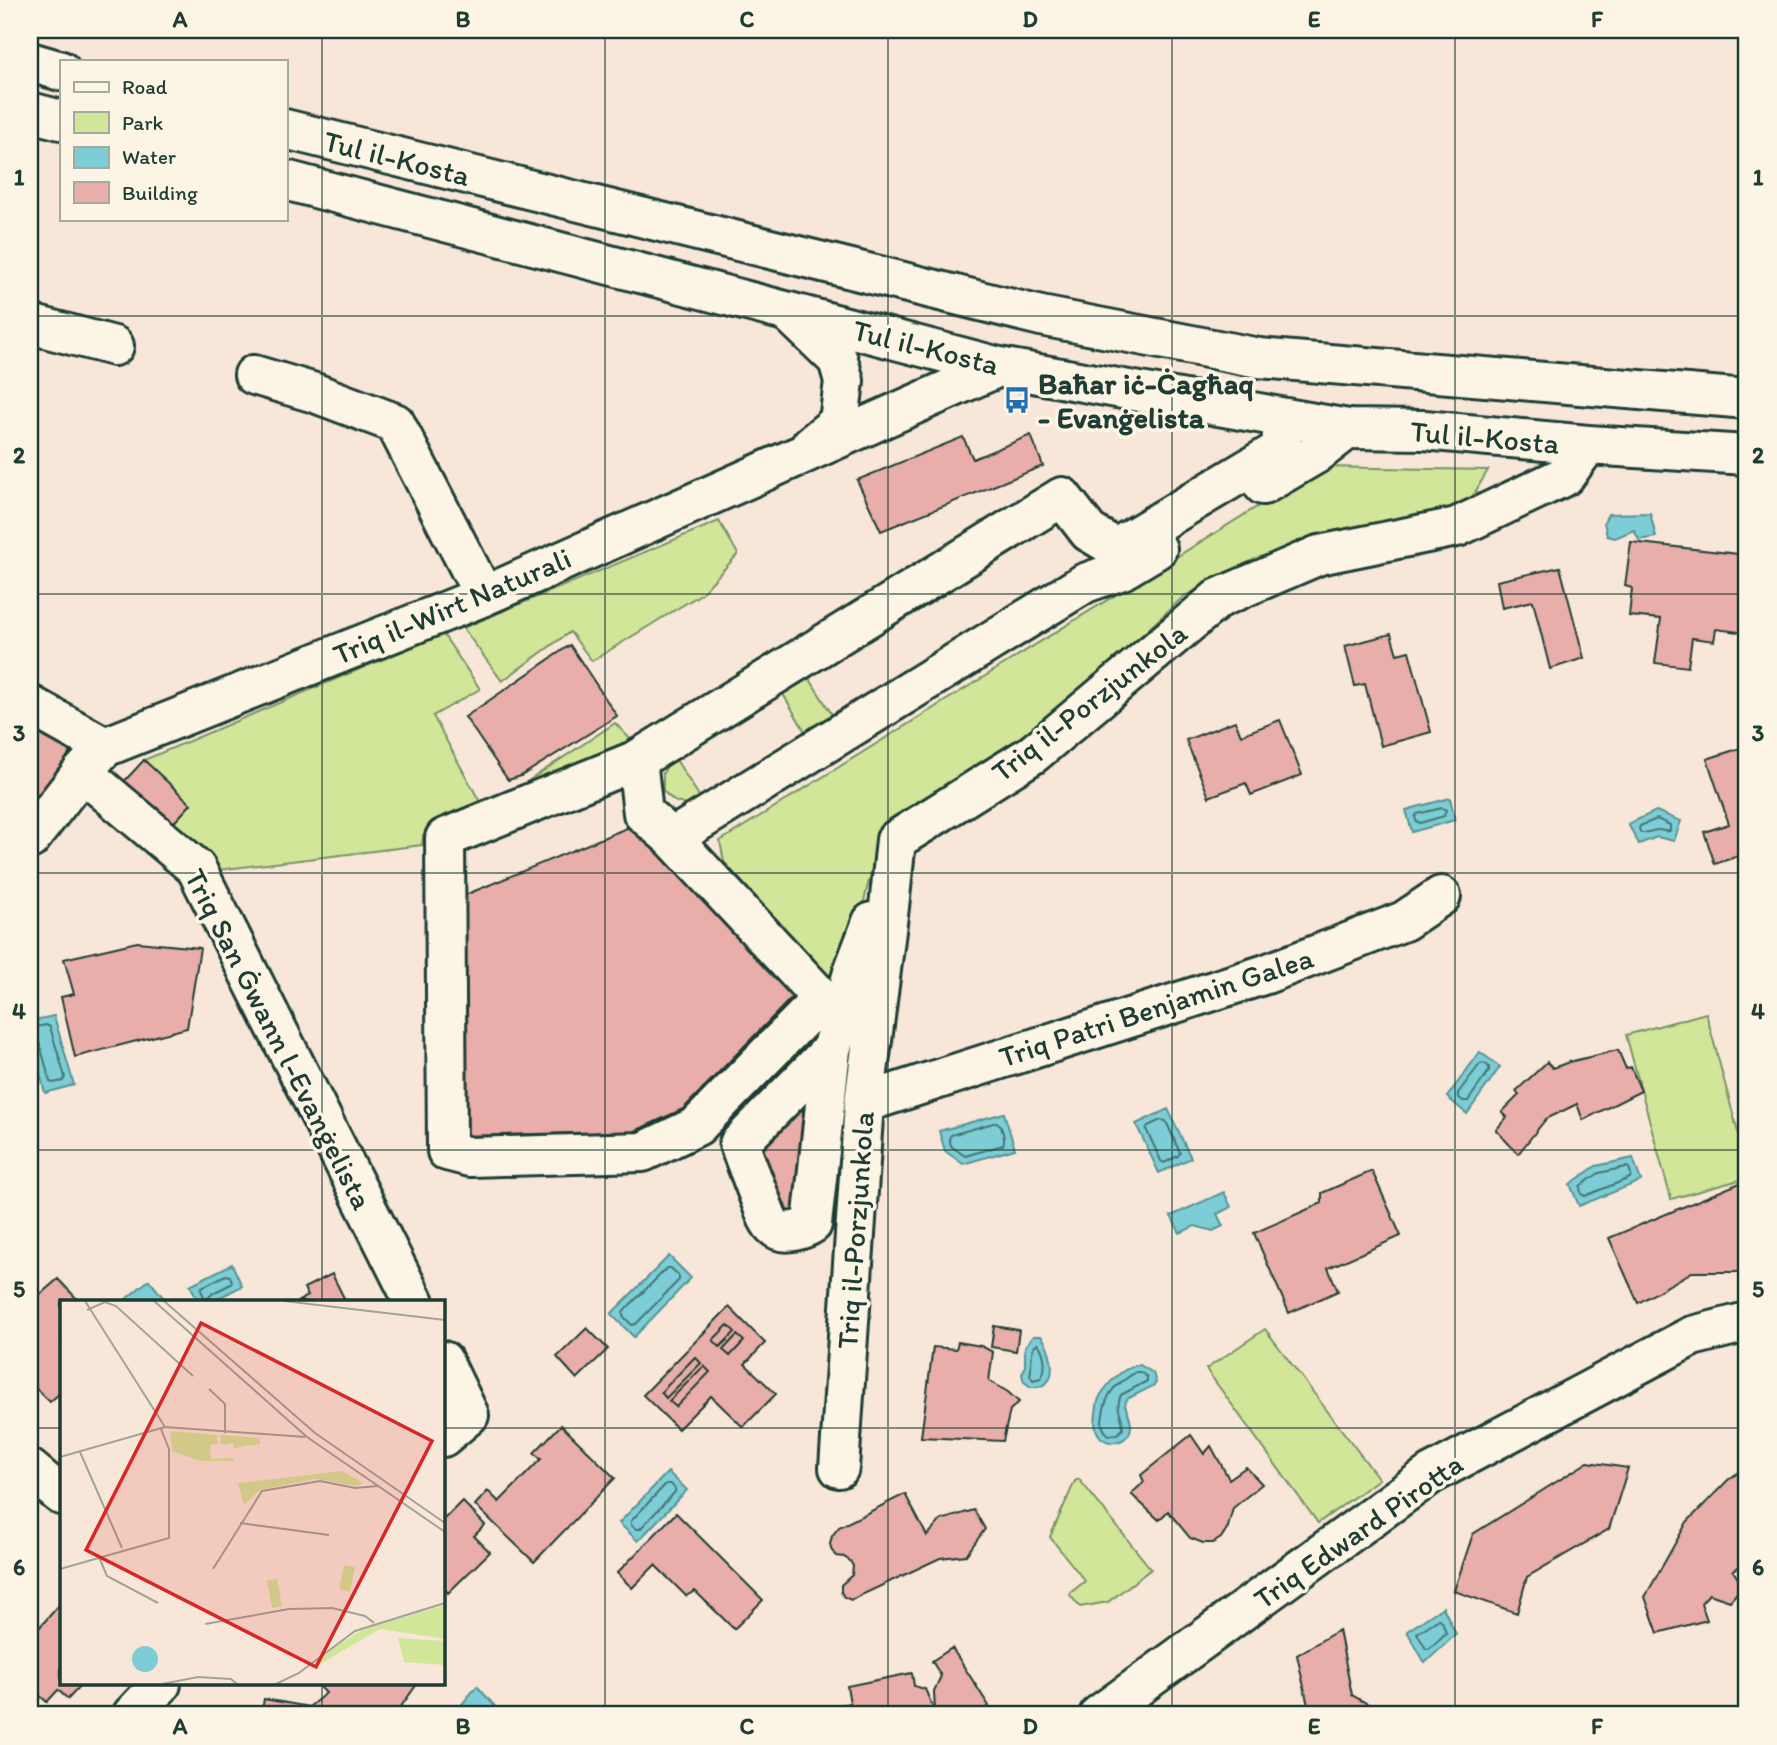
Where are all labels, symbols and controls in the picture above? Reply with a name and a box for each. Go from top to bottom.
text: A [172,5,188,33]
text: B [456,5,471,33]
text: C [740,5,755,33]
text: D [1022,5,1038,33]
text: E [1308,5,1321,33]
text: F [1591,5,1604,33]
legend [60,60,287,220]
text: Road [122,74,168,99]
text: Park [122,110,164,135]
street label: Tul il-Kosta [320,122,474,194]
text: Water [122,144,176,169]
text: 1 [14,163,25,191]
text: 1 [1753,163,1764,191]
text: Building [122,180,198,205]
street label: Tul il-Kosta [849,311,1003,383]
place label: Baħar iċ-Ċagħaq - Evanġelista [1038,365,1254,436]
bus stop icon: Baħar iċ-Ċagħaq - Evanġelista [1002,385,1032,415]
street label: Tul il-Kosta [1409,412,1561,462]
text: 2 [13,441,26,469]
text: 2 [1752,441,1765,469]
street label: Triq il-Wirt Naturali [327,539,577,673]
street label: Triq il-Porzjunkola [984,614,1195,790]
text: 3 [13,719,26,747]
text: 3 [1752,719,1765,747]
street label: Triq San Ġwann l-Evanġelista [177,862,381,1216]
street label: Triq Patri Benjamin Galea [994,939,1318,1075]
text: 4 [12,997,26,1025]
text: 4 [1751,997,1765,1025]
street label: Triq il-Porzjunkola [828,1110,882,1350]
text: 5 [13,1275,25,1303]
text: 5 [1752,1275,1764,1303]
inset map [60,1300,444,1686]
street label: Triq Edward Pirotta [1246,1445,1470,1617]
text: 6 [13,1553,25,1581]
text: 6 [1752,1553,1764,1581]
text: A [172,1712,188,1740]
text: B [456,1712,471,1740]
text: C [740,1712,755,1740]
text: D [1022,1712,1038,1740]
text: E [1308,1712,1321,1740]
text: F [1591,1712,1604,1740]

